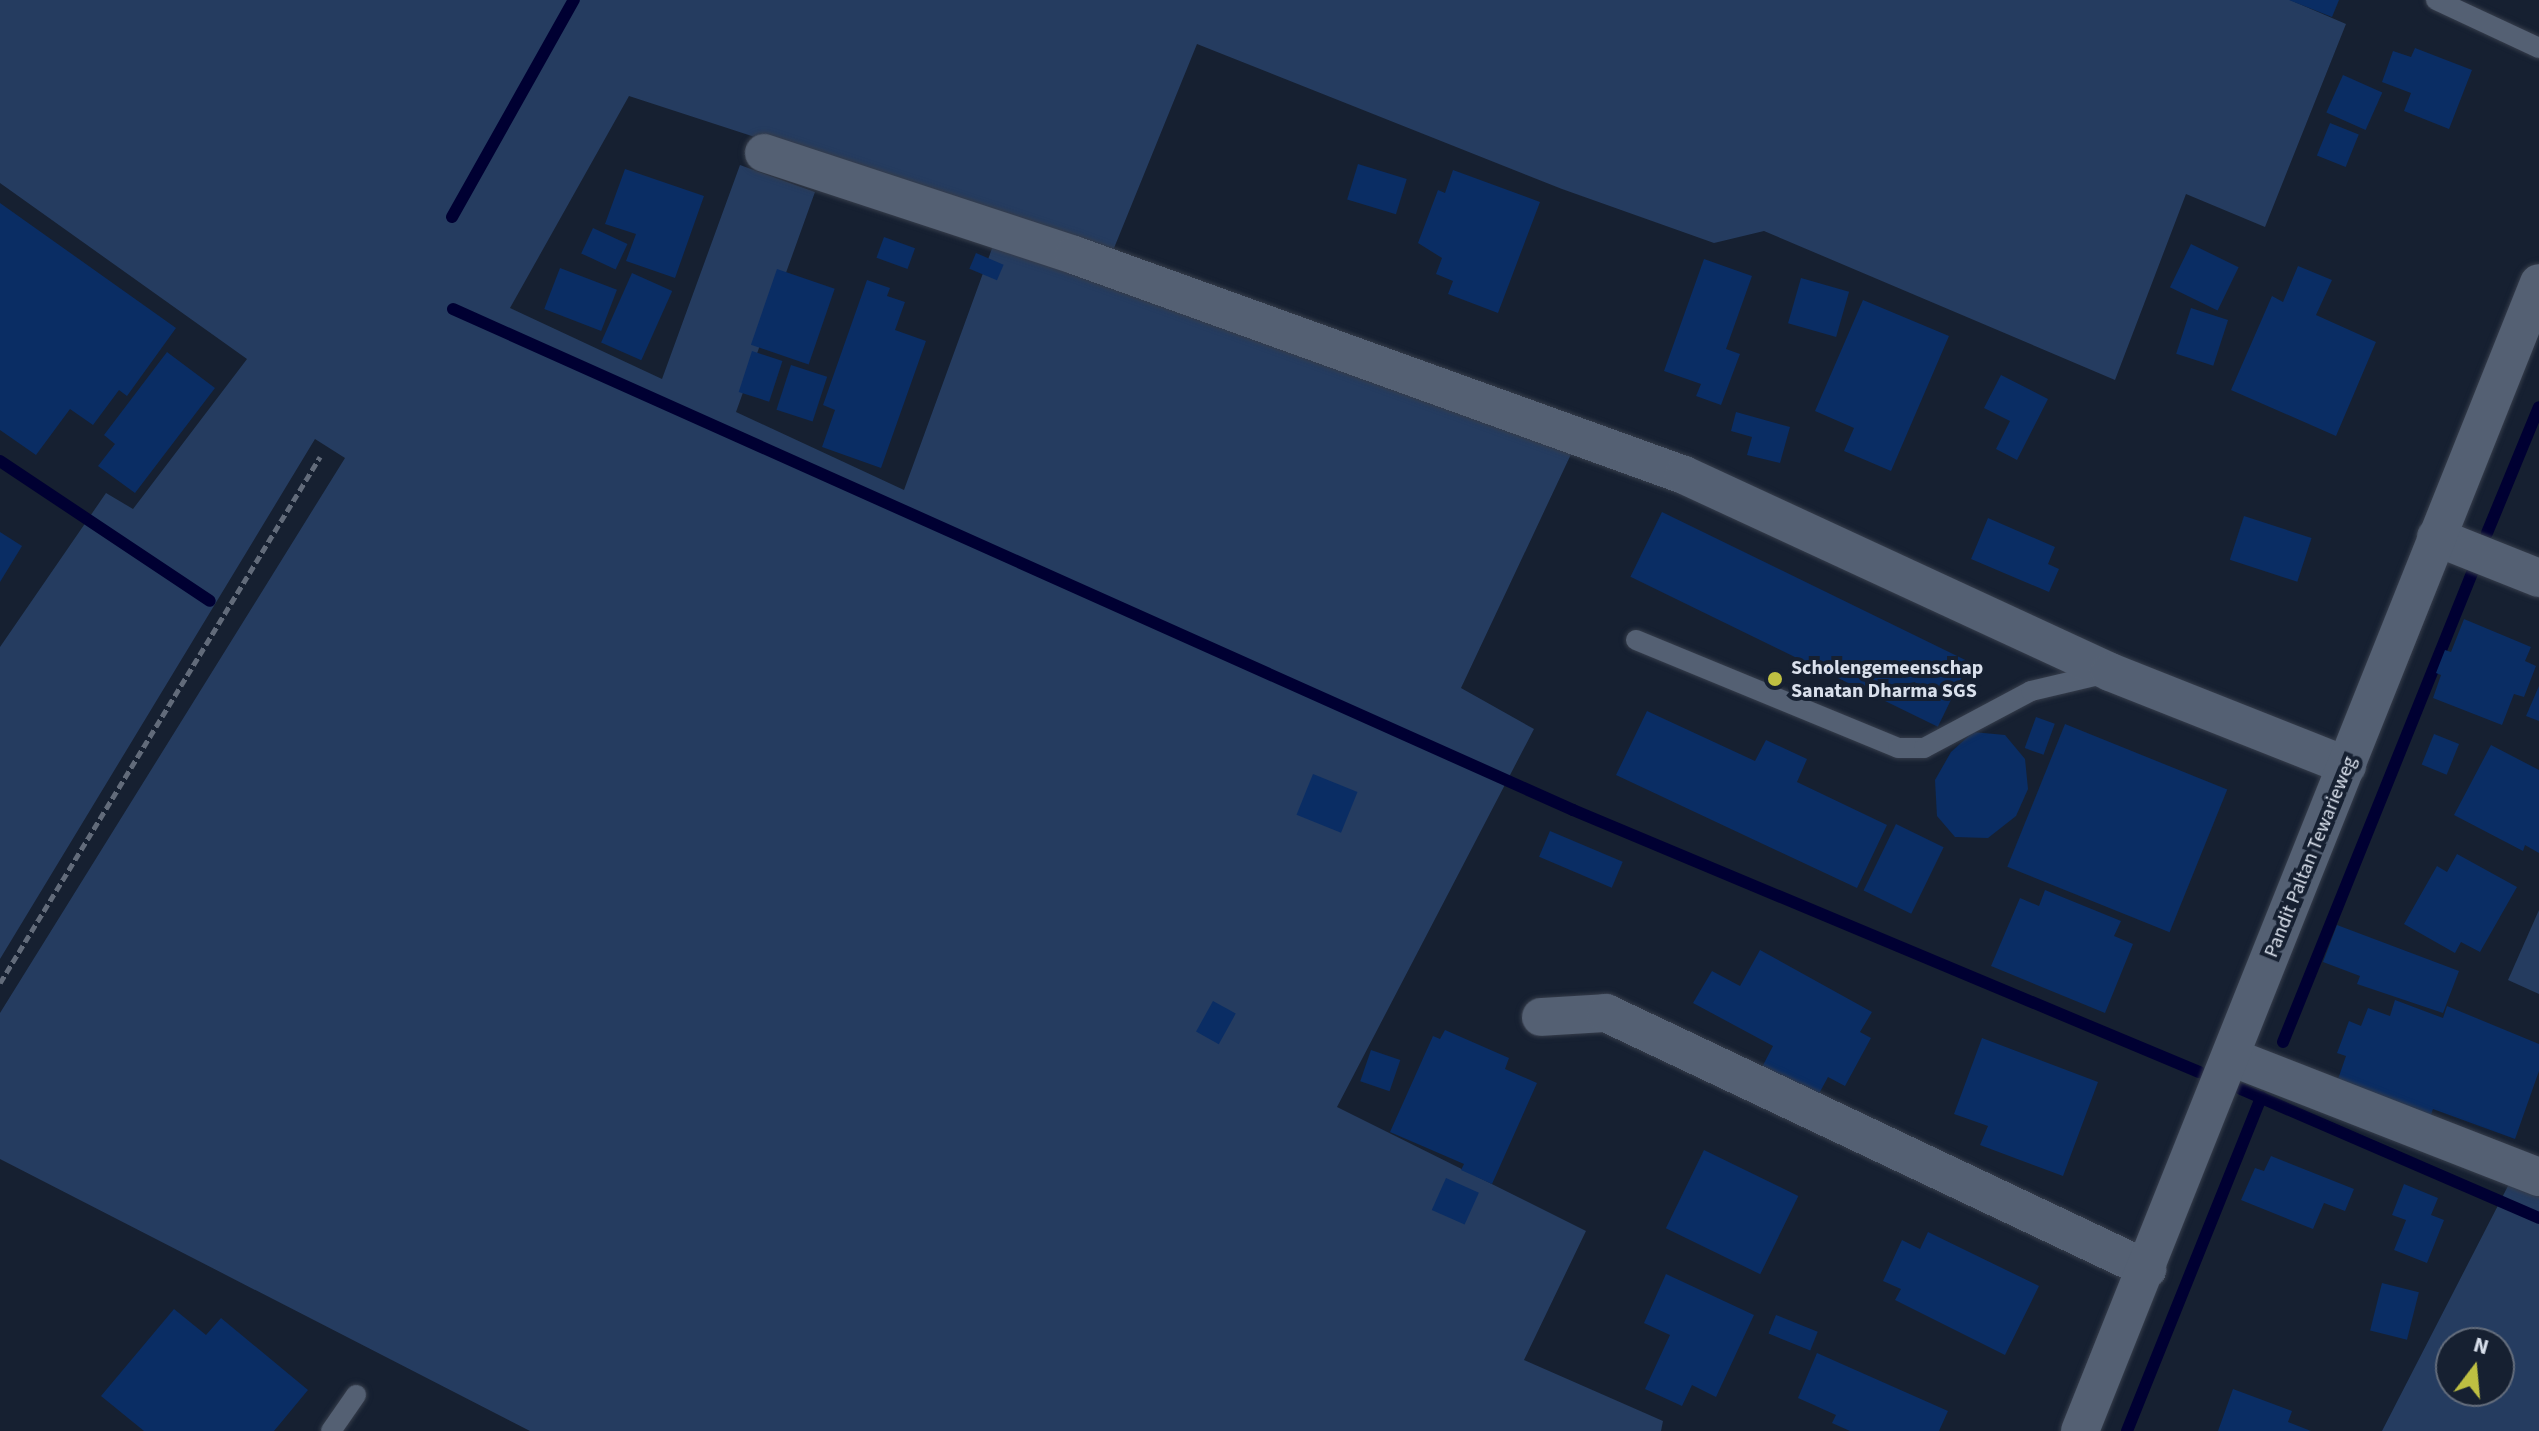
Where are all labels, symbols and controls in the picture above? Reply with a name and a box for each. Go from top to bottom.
place label: Scholengemeenschap Sanatan Dharma SGS [1791,656,1983,703]
marker: Scholengemeenschap Sanatan Dharma SGS [1766,670,1784,688]
street label: Pandit Paltan Tewarieweg [2260,753,2362,961]
north arrow [2435,1327,2515,1407]
text: N [2470,1328,2493,1363]

